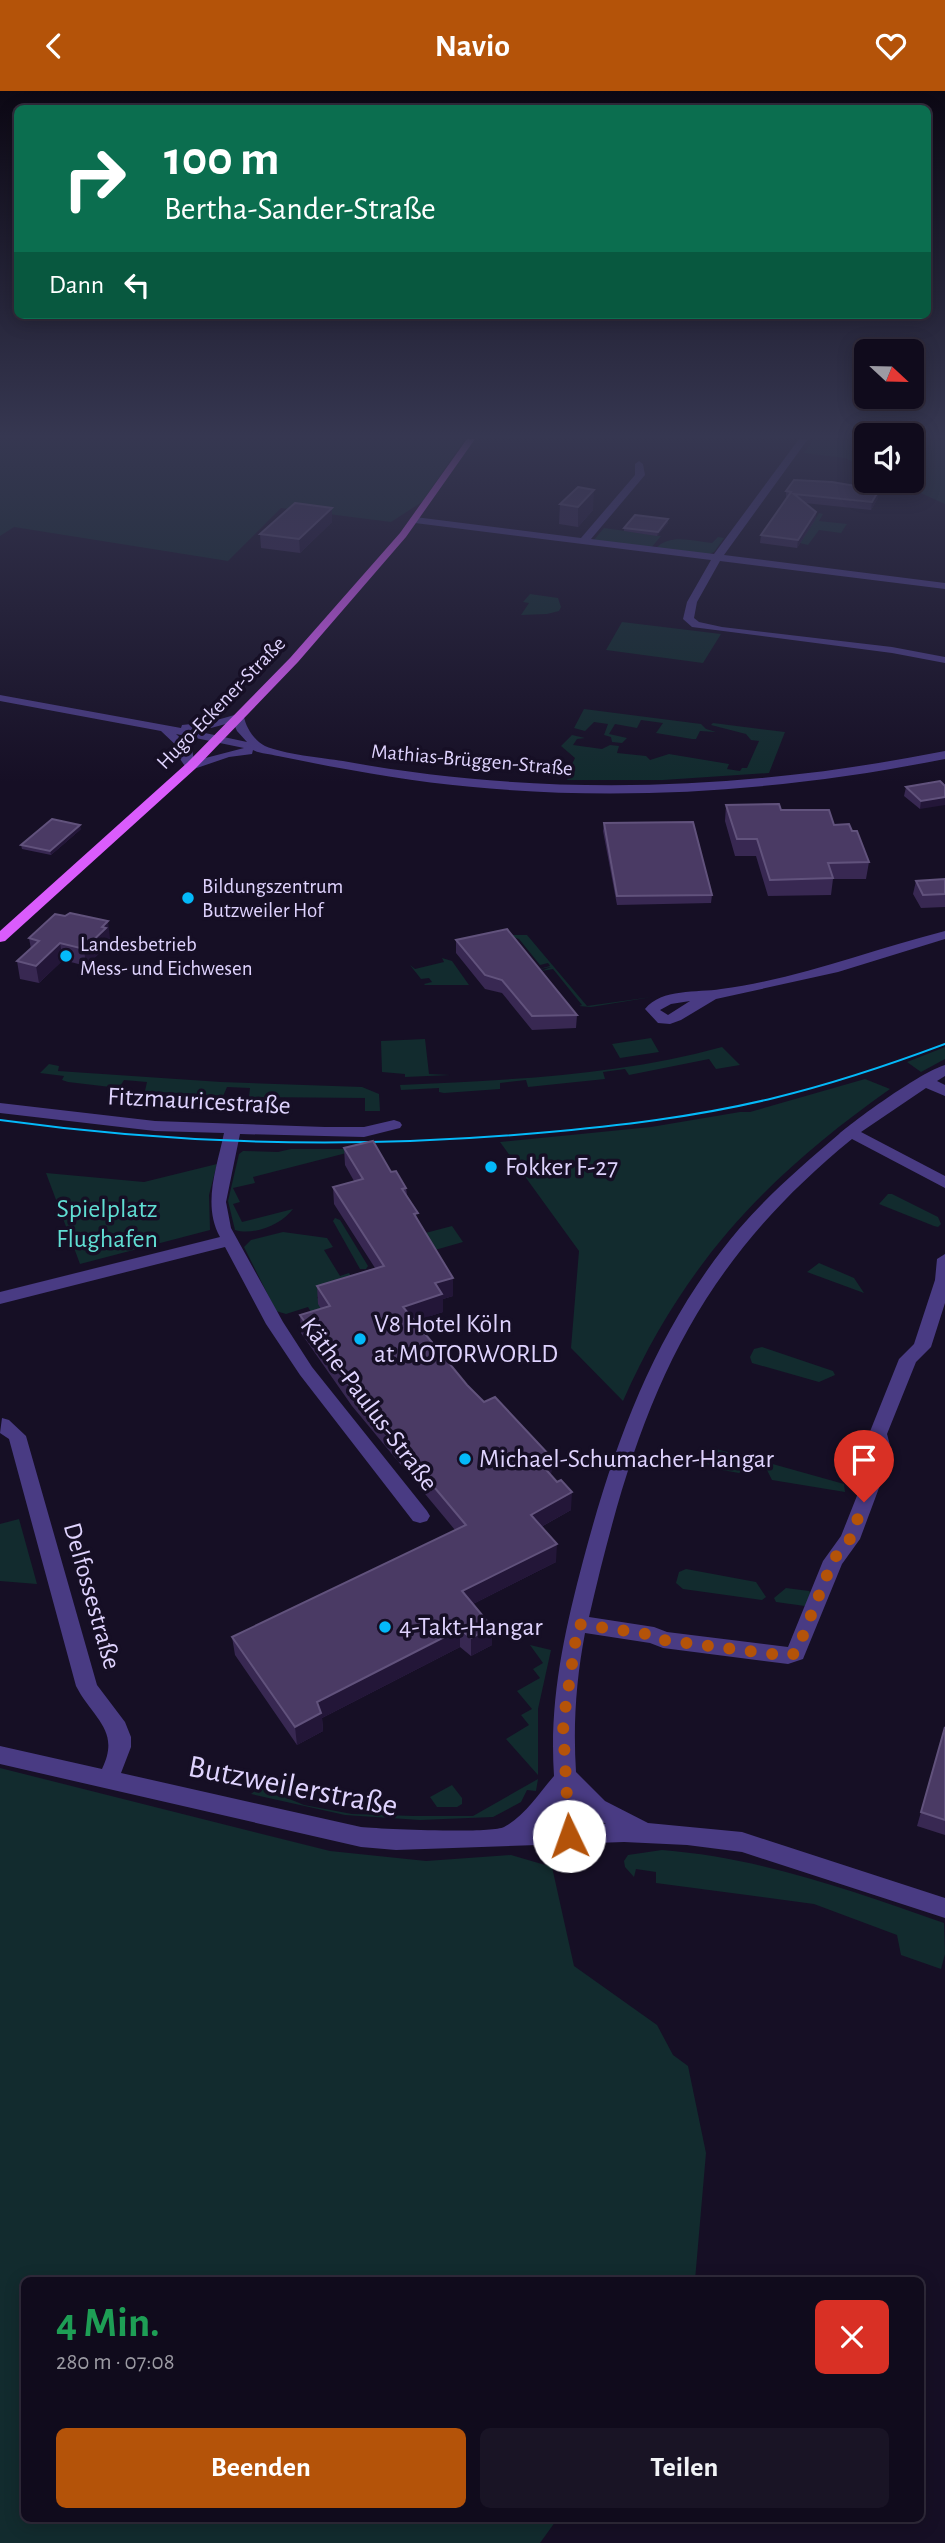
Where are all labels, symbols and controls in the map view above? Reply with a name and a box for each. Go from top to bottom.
icon: back [35,27,73,65]
icon: heart [872,27,910,65]
text: Navio [435,30,510,62]
icon: right [49,133,140,224]
text: 100 m [164,135,280,184]
text: Bertha-Sander-Straße [164,193,436,225]
icon: left [118,266,156,304]
text: Dann [49,272,104,298]
north arrow [854,339,924,409]
map controls [854,339,924,493]
button: sound [854,423,924,493]
street label: Hugo-Eckener-Straße [153,633,289,773]
street label: Mathias-Brüggen-Straße [370,741,574,779]
place label: Bildungszentrum Butzweiler Hof [202,876,343,921]
marker: Bildungszentrum Butzweiler Hof [180,890,196,906]
place label: Landesbetrieb Mess- und Eichwesen [80,934,253,979]
marker: Landesbetrieb Mess- und Eichwesen [58,948,74,964]
street label: Fitzmauricestraße [107,1083,291,1119]
place label: Fokker F-27 [505,1154,618,1180]
marker: Fokker F-27 [483,1159,499,1175]
park label: Spielplatz Flughafen [56,1196,158,1252]
place label: V8 Hotel Köln at MOTORWORLD [374,1311,558,1367]
street label: Käthe-Paulus-Straße [296,1313,442,1495]
marker: V8 Hotel Köln at MOTORWORLD [352,1331,368,1347]
pin [834,1430,894,1502]
icon: arrive [845,1441,883,1479]
place label: Michael-Schumacher-Hangar [479,1446,775,1472]
marker: Michael-Schumacher-Hangar [457,1451,473,1467]
street label: Delfossestraße [59,1520,125,1672]
place label: 4-Takt-Hangar [399,1614,543,1640]
marker: 4-Takt-Hangar [377,1619,393,1635]
street label: Butzweilerstraße [185,1750,401,1822]
position arrow [532,1799,606,1873]
button: close [815,2300,889,2374]
text: 4 Min. [56,2302,160,2344]
text: 280 m · 07:08 [56,2351,175,2374]
button: Beenden [56,2428,466,2508]
button: Teilen [480,2428,889,2508]

